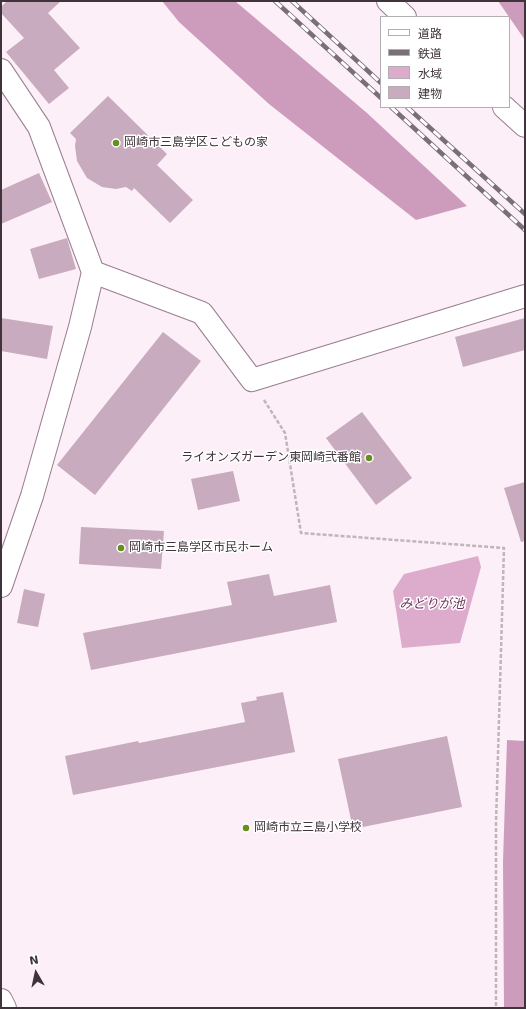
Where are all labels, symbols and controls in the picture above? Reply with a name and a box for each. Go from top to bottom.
legend [380,16,510,108]
text: 道路 [418,27,442,41]
text: 鉄道 [418,47,442,61]
text: 水域 [418,67,442,81]
text: 建物 [418,87,442,101]
place label: 岡崎市三島学区こどもの家 [124,136,268,150]
marker: 岡崎市三島学区こどもの家 [111,138,121,148]
place label: ライオンズガーデン東岡崎弐番館 [181,451,361,465]
marker: ライオンズガーデン東岡崎弐番館 [364,453,374,463]
place label: 岡崎市三島学区市民ホーム [129,541,273,555]
marker: 岡崎市三島学区市民ホーム [116,543,126,553]
water label: みどりが池 [400,597,464,613]
place label: 岡崎市立三島小学校 [254,821,362,835]
marker: 岡崎市立三島小学校 [241,823,251,833]
north arrow [16,953,56,993]
text: N [28,954,40,968]

